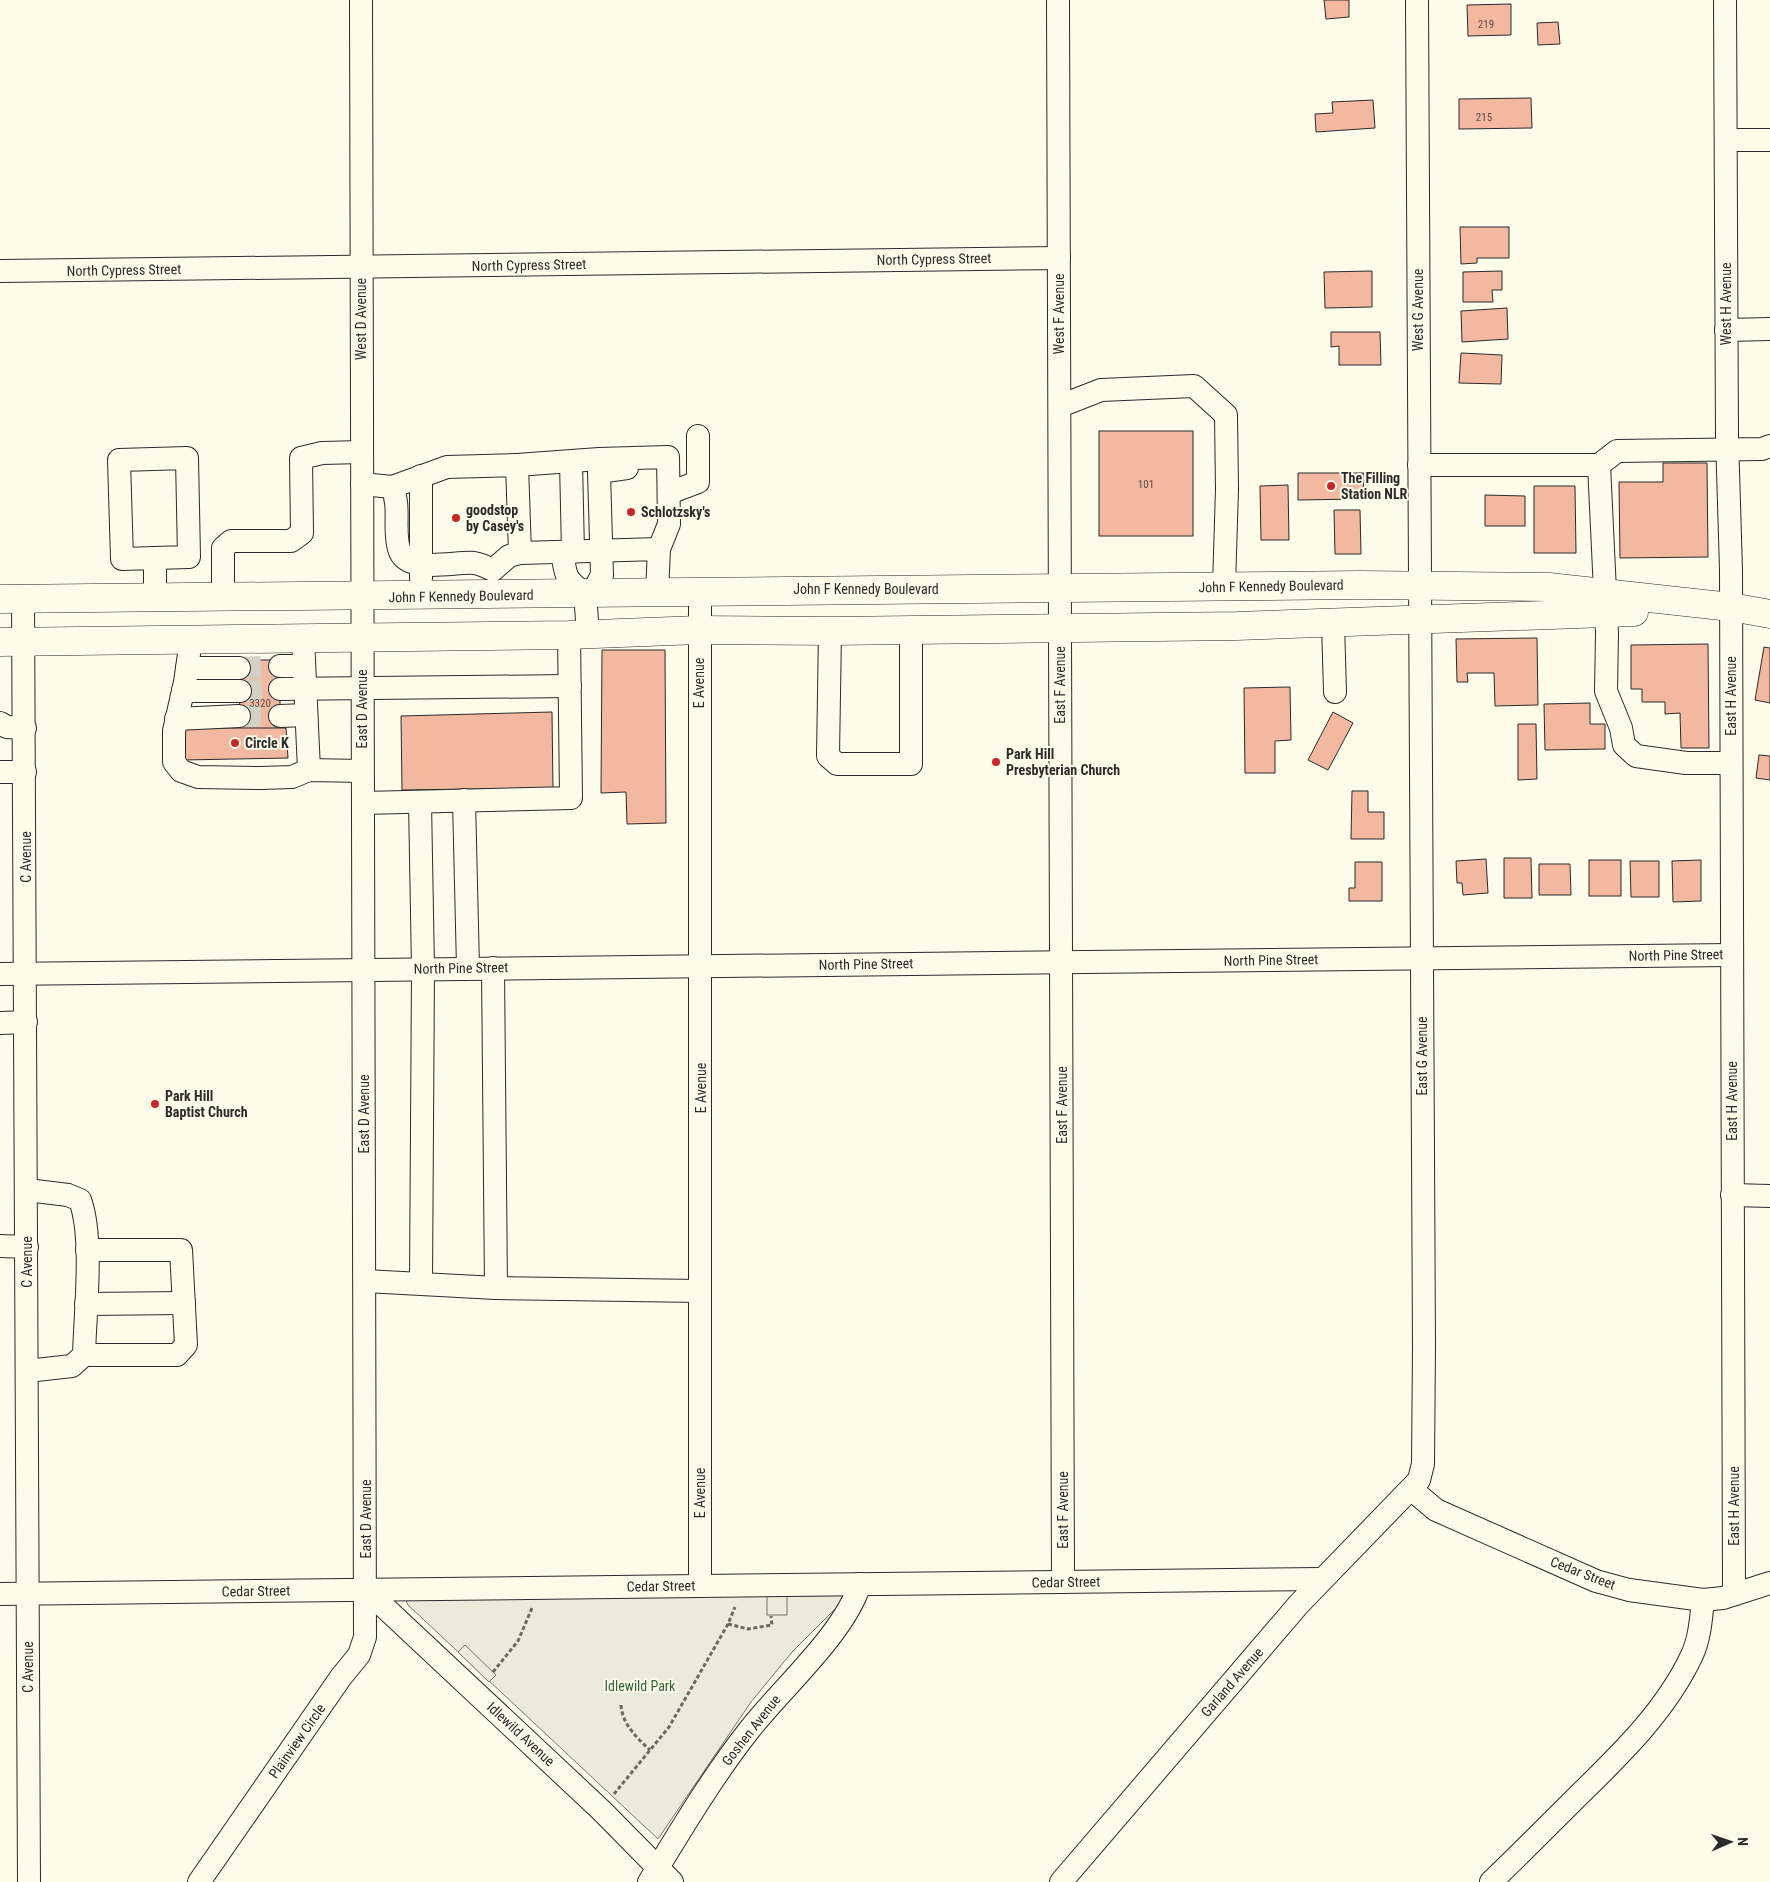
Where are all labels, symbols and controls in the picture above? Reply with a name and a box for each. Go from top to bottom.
house number: 219 [1478,18,1494,31]
house number: 215 [1476,111,1492,124]
street label: North Cypress Street [877,250,991,268]
street label: North Cypress Street [472,256,586,274]
street label: North Cypress Street [67,261,181,279]
street label: West H Avenue [1718,262,1734,345]
street label: West G Avenue [1410,268,1426,351]
street label: West F Avenue [1051,273,1067,355]
street label: West D Avenue [353,277,369,360]
place label: The Filling Station NLR [1341,470,1408,502]
house number: 101 [1138,478,1154,491]
marker: The Filling Station NLR [1325,480,1337,492]
place label: goodstop by Casey's [466,502,524,534]
place label: Schlotzsky's [641,504,710,520]
marker: Schlotzsky's [625,506,637,518]
marker: goodstop by Casey's [450,512,462,524]
street label: John F Kennedy Boulevard [1198,577,1344,595]
street label: John F Kennedy Boulevard [793,581,939,597]
street label: John F Kennedy Boulevard [388,587,534,605]
street label: East F Avenue [1052,646,1068,724]
street label: East H Avenue [1723,656,1739,736]
street label: E Avenue [691,657,707,708]
street label: East D Avenue [354,669,370,748]
house number: 3320 [249,697,271,710]
place label: Circle K [245,735,289,751]
marker: Circle K [229,737,241,749]
place label: Park Hill Presbyterian Church [1006,746,1120,778]
marker: Park Hill Presbyterian Church [990,756,1002,768]
street label: C Avenue [18,831,34,883]
street label: North Pine Street [1628,946,1724,964]
street label: North Pine Street [1223,951,1319,969]
street label: North Pine Street [818,955,914,973]
street label: North Pine Street [413,959,509,977]
street label: East G Avenue [1414,1016,1430,1096]
street label: East H Avenue [1724,1061,1740,1141]
street label: E Avenue [693,1062,709,1113]
street label: East F Avenue [1054,1066,1070,1144]
street label: East D Avenue [356,1074,372,1153]
place label: Park Hill Baptist Church [165,1088,248,1120]
marker: Park Hill Baptist Church [149,1098,161,1110]
street label: C Avenue [19,1236,35,1288]
street label: East H Avenue [1726,1466,1742,1546]
street label: E Avenue [692,1467,708,1518]
street label: East F Avenue [1055,1471,1071,1549]
street label: East D Avenue [358,1479,374,1558]
street label: Cedar Street [1548,1553,1618,1593]
street label: Cedar Street [1032,1573,1100,1591]
street label: Cedar Street [627,1577,695,1595]
street label: Cedar Street [222,1582,290,1600]
street label: C Avenue [20,1641,36,1693]
street label: Garland Avenue [1198,1644,1267,1720]
park label: Idlewild Park [605,1678,676,1694]
street label: Goshen Avenue [718,1691,784,1769]
street label: Idlewild Avenue [484,1699,558,1770]
street label: Plainview Circle [265,1700,329,1781]
north arrow [1705,1817,1755,1867]
text: N [1735,1837,1751,1846]

